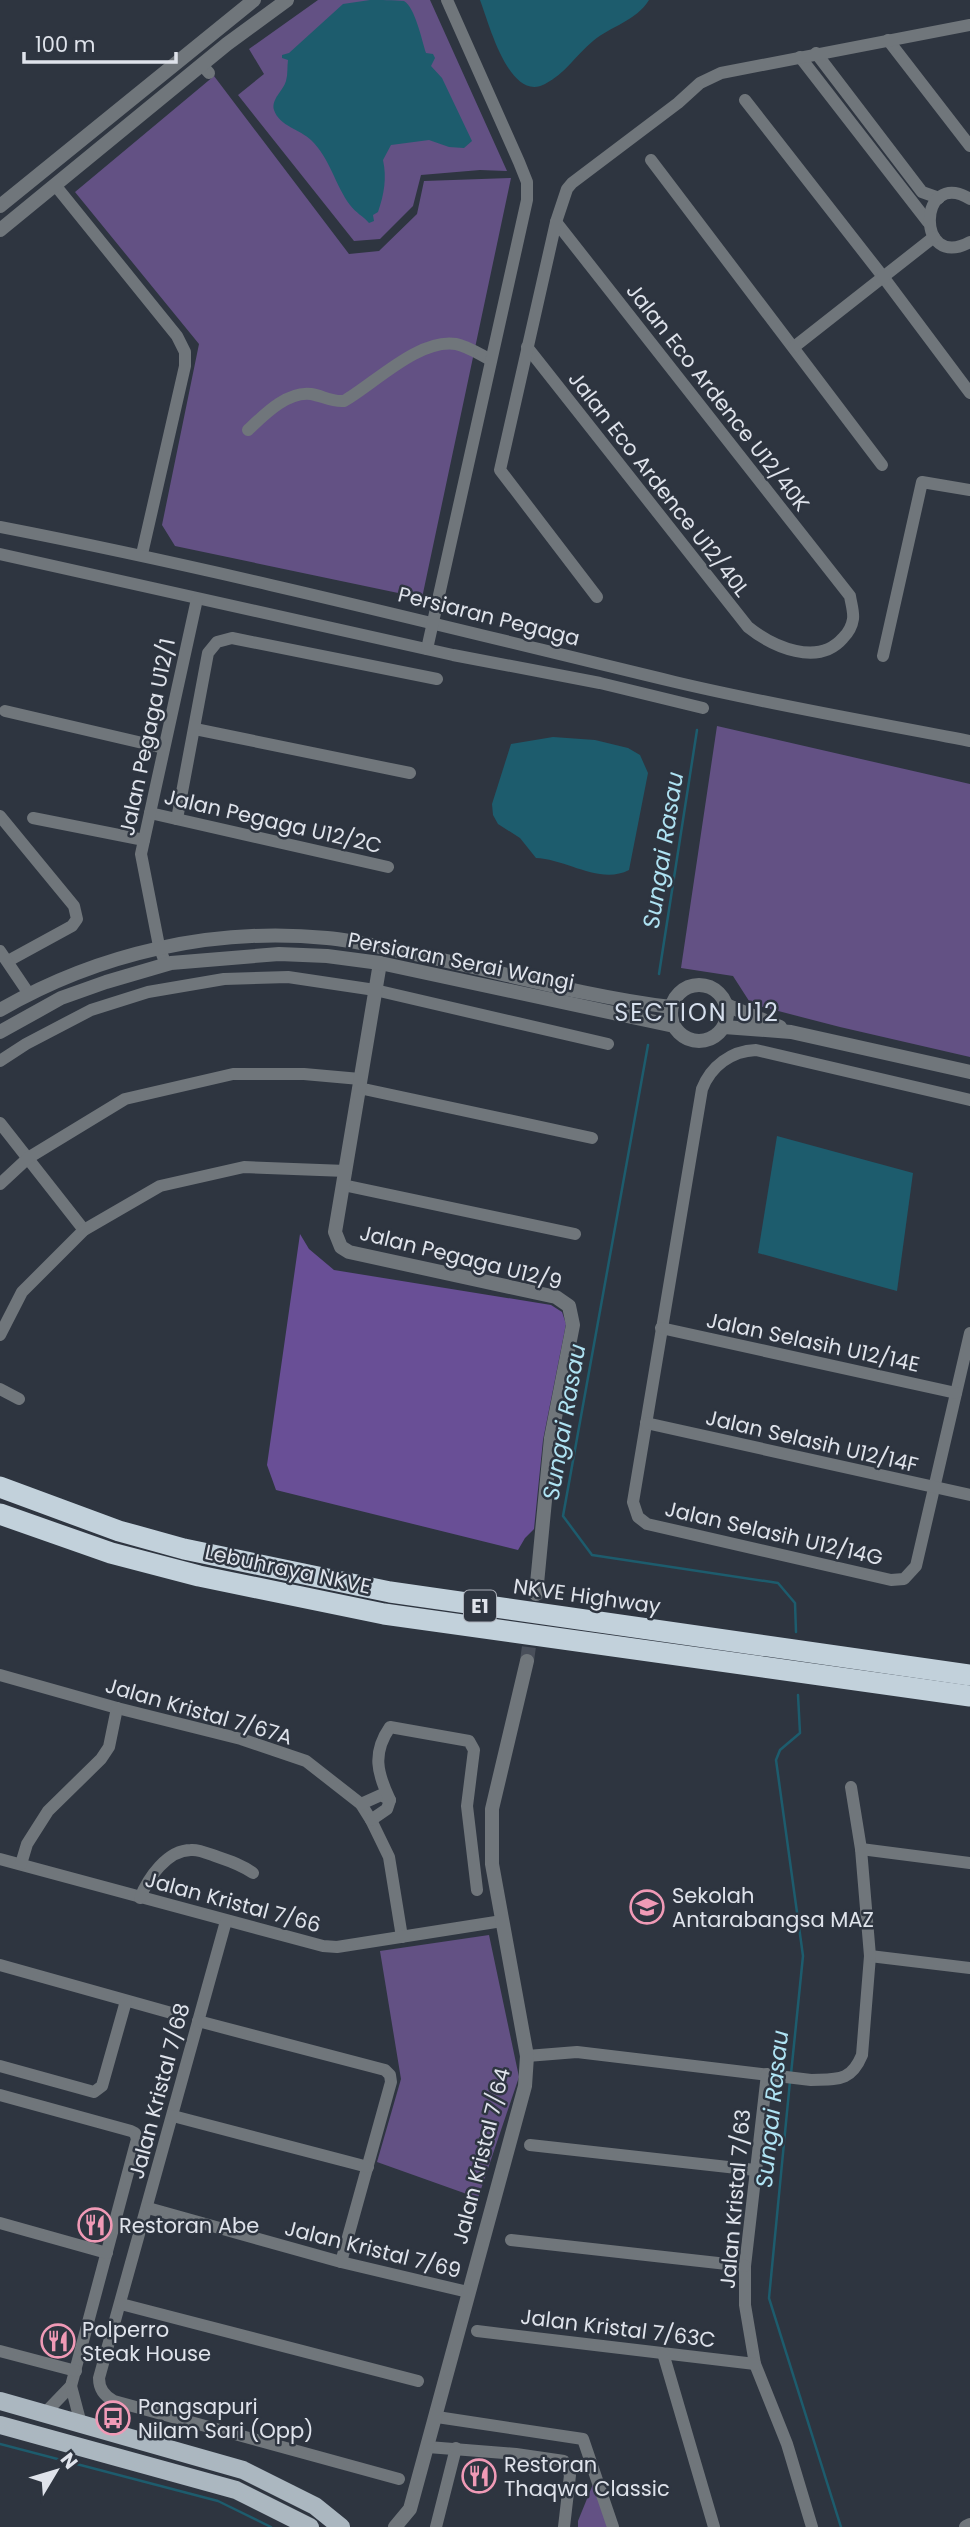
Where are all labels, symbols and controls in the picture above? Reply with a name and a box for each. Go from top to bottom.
scale bar [24,21,177,65]
text: 100 m [35,30,95,59]
street label: Jalan Eco Ardence U12/40K [620,277,817,517]
street label: Jalan Eco Ardence U12/40L [562,365,756,603]
street label: Persiaran Pegaga [395,579,583,653]
street label: Jalan Pegaga U12/1 [112,636,182,838]
water label: Sungai Rasau [635,769,691,931]
street label: Jalan Pegaga U12/2C [161,782,385,860]
street label: Persiaran Serai Wangi [345,925,577,997]
district label: SECTION U12 [614,996,780,1029]
street label: Jalan Pegaga U12/9 [357,1218,565,1296]
street label: Jalan Selasih U12/14E [704,1305,922,1379]
water label: Sungai Rasau [535,1341,593,1503]
street label: Jalan Selasih U12/14F [703,1402,921,1480]
street label: Jalan Selasih U12/14G [662,1494,886,1572]
street label: Lebuhraya NKVE [202,1537,374,1601]
street label: NKVE Highway [511,1571,663,1621]
road number: E1 [464,1590,496,1622]
street label: Jalan Kristal 7/67A [102,1670,296,1752]
street label: Jalan Kristal 7/66 [142,1865,324,1939]
place label: Sekolah Antarabangsa MAZ [672,1881,874,1934]
school or university icon: Sekolah Antarabangsa MAZ [628,1888,666,1926]
street label: Jalan Kristal 7/68 [122,2000,196,2182]
water label: Sungai Rasau [748,2029,796,2189]
street label: Jalan Kristal 7/64 [445,2065,517,2247]
street label: Jalan Kristal 7/63 [713,2108,757,2290]
restaurant icon: Restoran Abe [76,2206,114,2244]
place label: Restoran Abe [119,2211,259,2240]
street label: Jalan Kristal 7/69 [282,2213,464,2285]
street label: Jalan Kristal 7/63C [519,2302,717,2354]
place label: Polperro Steak House [82,2315,211,2368]
restaurant icon: Polperro Steak House [39,2322,77,2360]
place label: Pangsapuri Nilam Sari (Opp) [138,2392,314,2445]
bus stop icon: Pangsapuri Nilam Sari (Opp) [94,2399,132,2437]
north arrow [21,2436,91,2506]
text: N [54,2447,84,2475]
place label: Restoran Thaqwa Classic [504,2450,670,2503]
restaurant icon: Restoran Thaqwa Classic [460,2457,498,2495]

